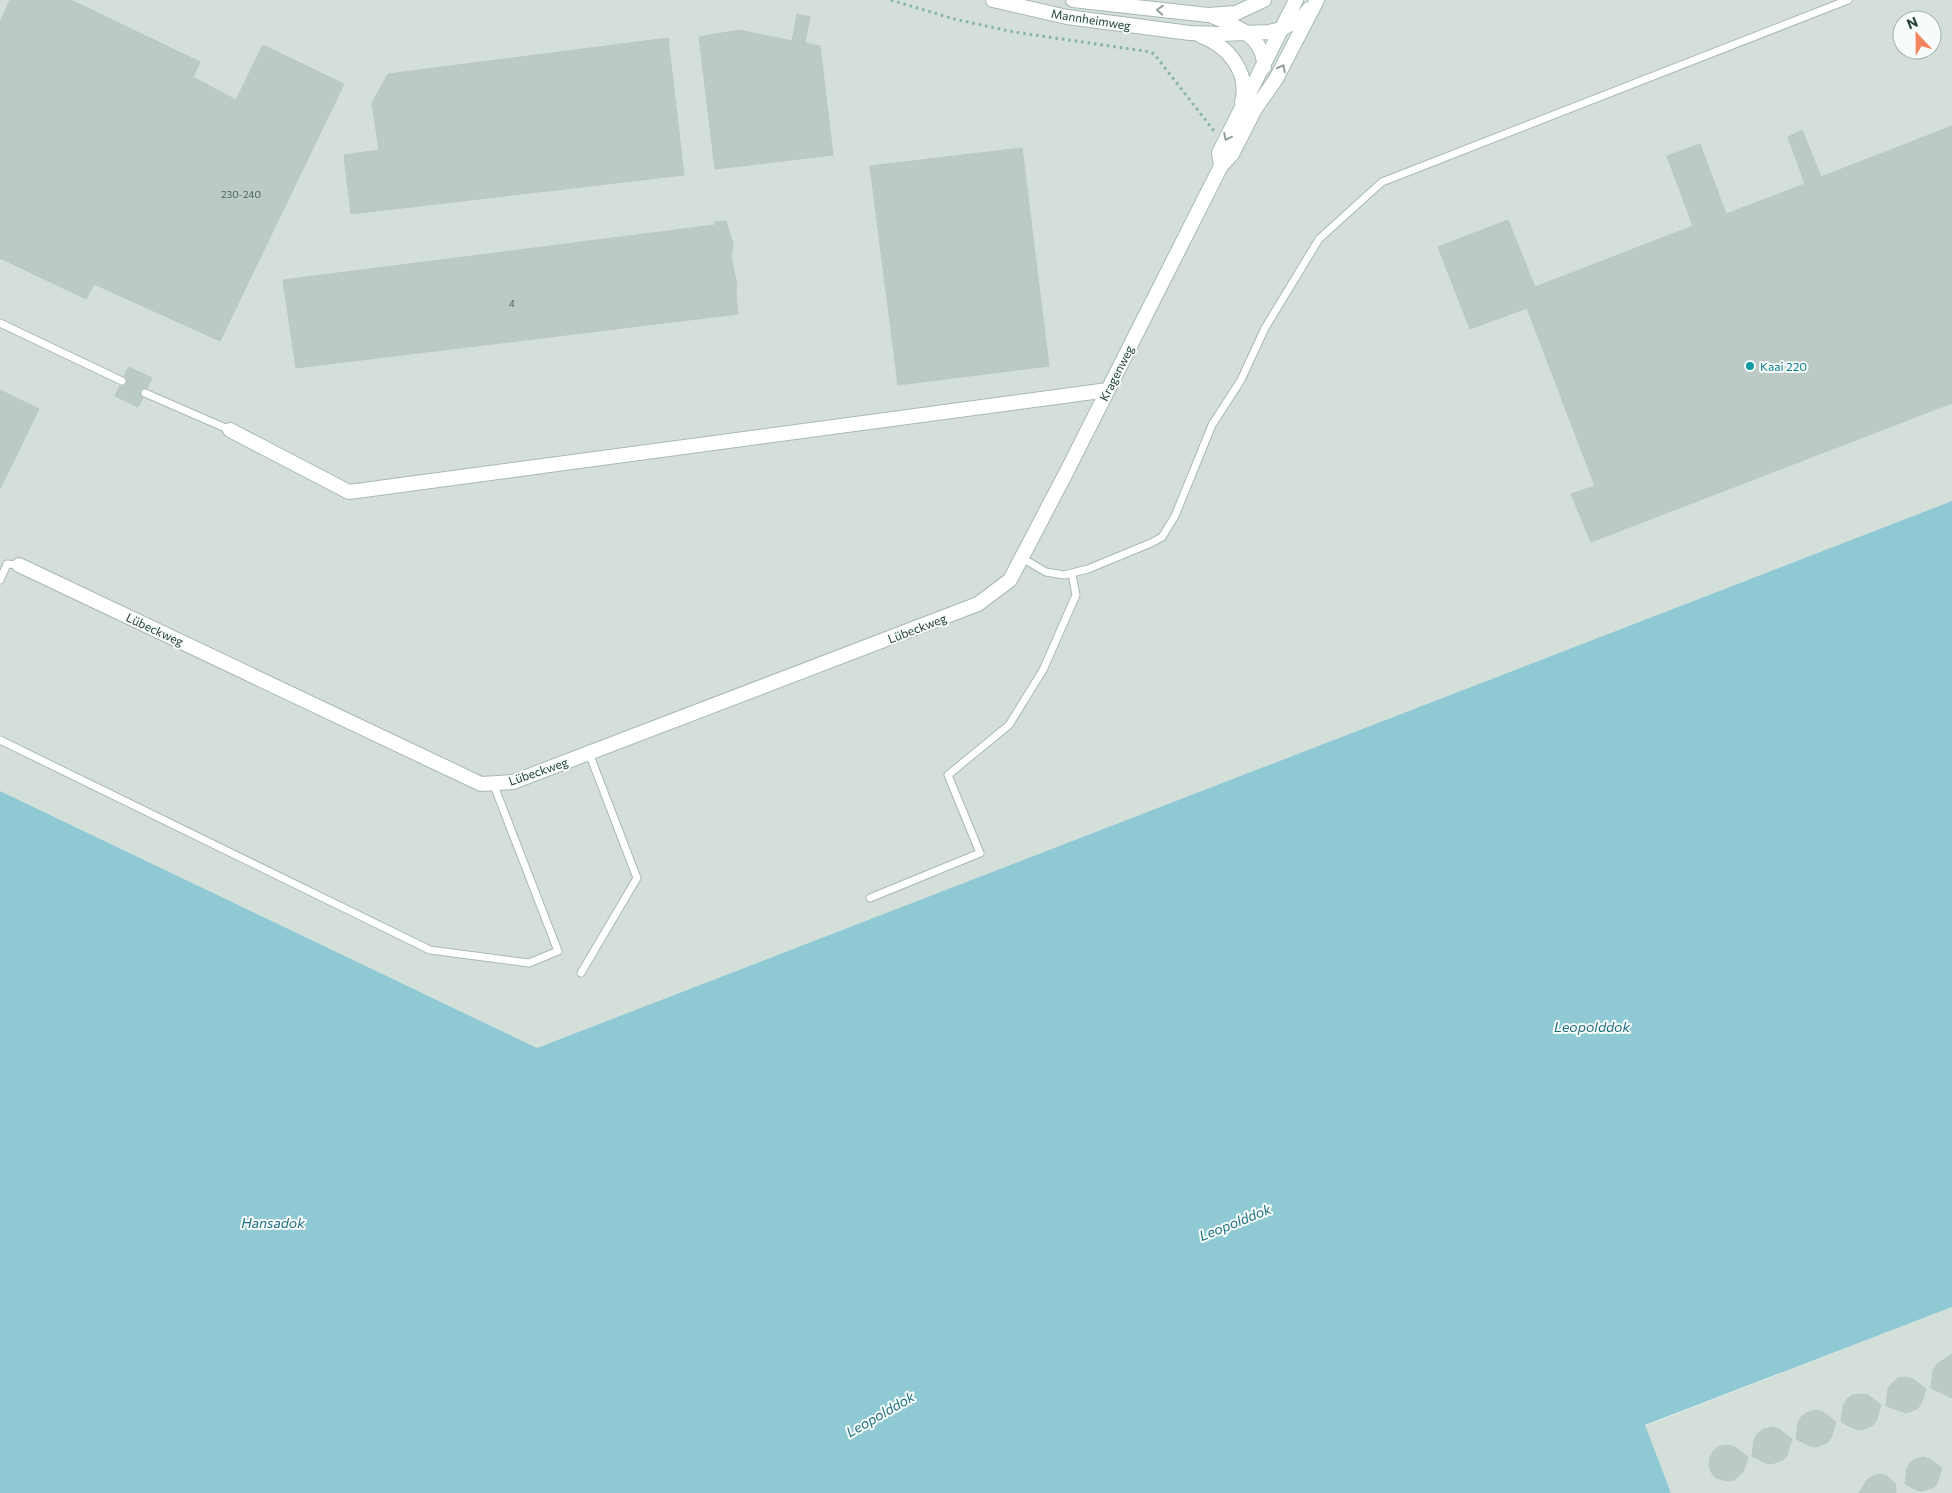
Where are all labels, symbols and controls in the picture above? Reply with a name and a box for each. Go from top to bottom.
one-way arrow [1156,5,1164,16]
street label: Mannheimweg [1050,6,1132,32]
north arrow [1892,10,1942,60]
text: N [1904,13,1920,32]
one-way arrow [1276,64,1286,73]
one-way arrow [1223,132,1233,141]
house number: 230-240 [221,188,261,200]
house number: 4 [509,297,515,309]
street label: Kragenweg [1096,342,1136,403]
place label: Kaai 220 [1760,359,1807,373]
marker: Kaai 220 [1744,360,1756,372]
street label: Lübeckweg [124,610,186,649]
street label: Lübeckweg [886,610,949,646]
street label: Lübeckweg [507,754,570,788]
water label: Leopolddok [1554,1018,1630,1035]
water label: Leopolddok [1197,1200,1274,1244]
water label: Hansadok [241,1214,305,1231]
water label: Leopolddok [843,1387,918,1440]

